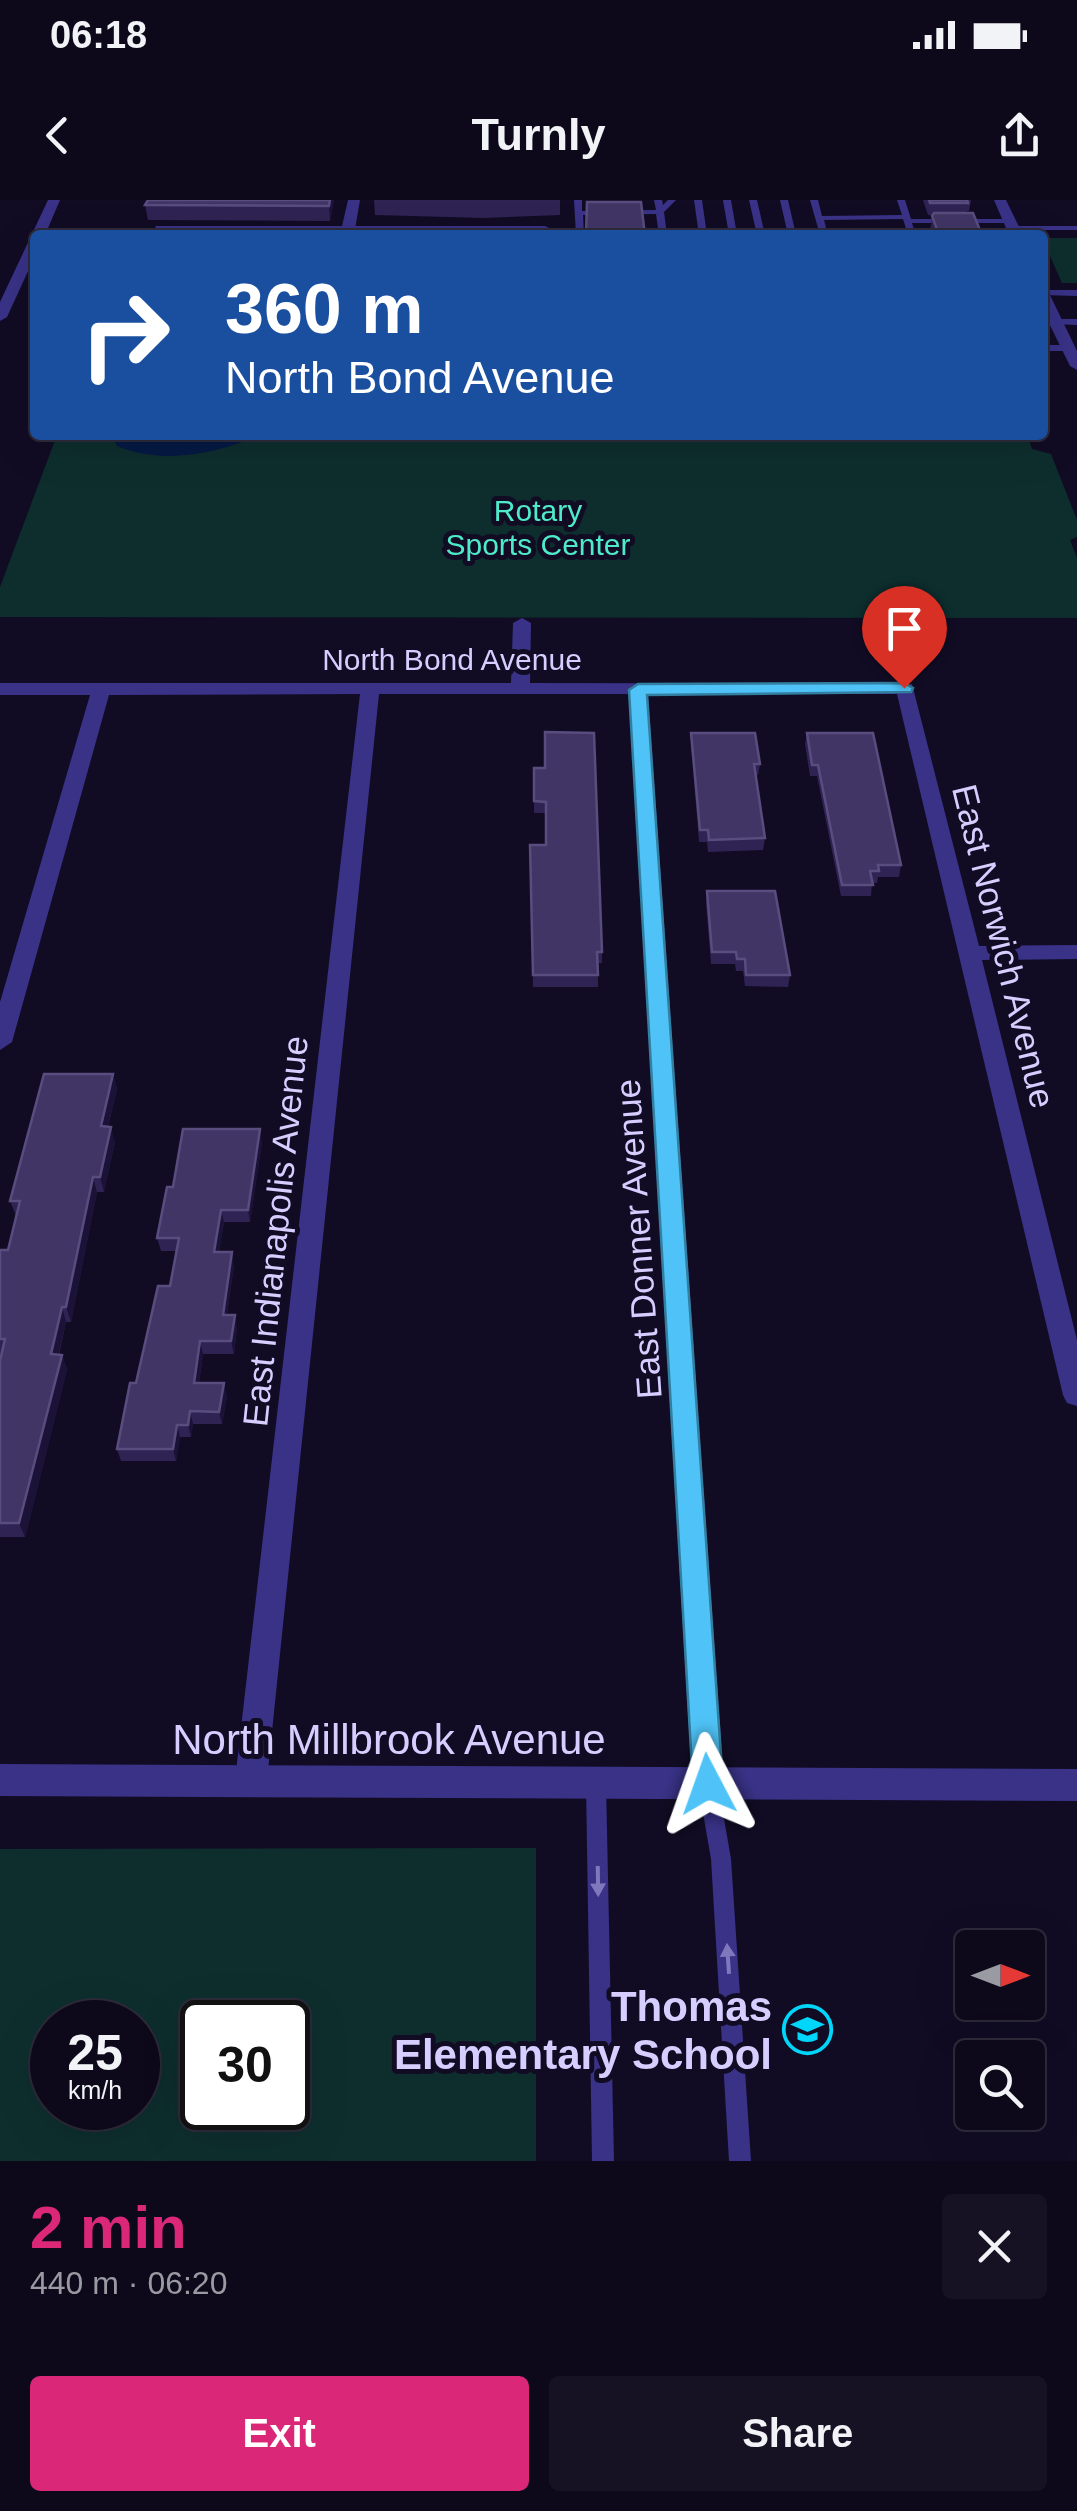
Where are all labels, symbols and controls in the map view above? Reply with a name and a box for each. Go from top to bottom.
text: 06:18 [50,14,147,56]
icon: back [30,108,85,163]
icon: share [992,108,1047,163]
text: Turnly [471,109,606,160]
icon: right [60,270,190,400]
text: 360 m [225,270,423,348]
text: North Bond Avenue [225,352,614,403]
park label: Rotary Sports Center [445,494,631,561]
pin [862,586,947,689]
icon: arrive [877,601,932,656]
street label: North Bond Avenue [322,643,582,676]
street label: East Norwich Avenue [945,780,1063,1112]
street label: East Indianapolis Avenue [235,1034,315,1428]
street label: East Donner Avenue [607,1078,669,1400]
street label: North Millbrook Avenue [172,1716,606,1763]
position arrow [656,1732,760,1836]
one-way arrow [590,1865,606,1897]
north arrow [955,1930,1045,2020]
map controls [955,1930,1045,2130]
one-way arrow [719,1942,735,1974]
place label: Thomas Elementary School [394,1983,772,2078]
speed limit sign: 30 [180,2000,310,2130]
school or university icon: Thomas Elementary School [781,2004,833,2056]
text: 25 [67,2025,123,2081]
button: search [955,2040,1045,2130]
text: km/h [68,2076,122,2104]
text: 2 min [30,2194,187,2261]
button: close [942,2194,1047,2299]
text: 440 m · 06:20 [30,2265,227,2301]
button: Exit [30,2376,529,2491]
button: Share [549,2376,1047,2491]

